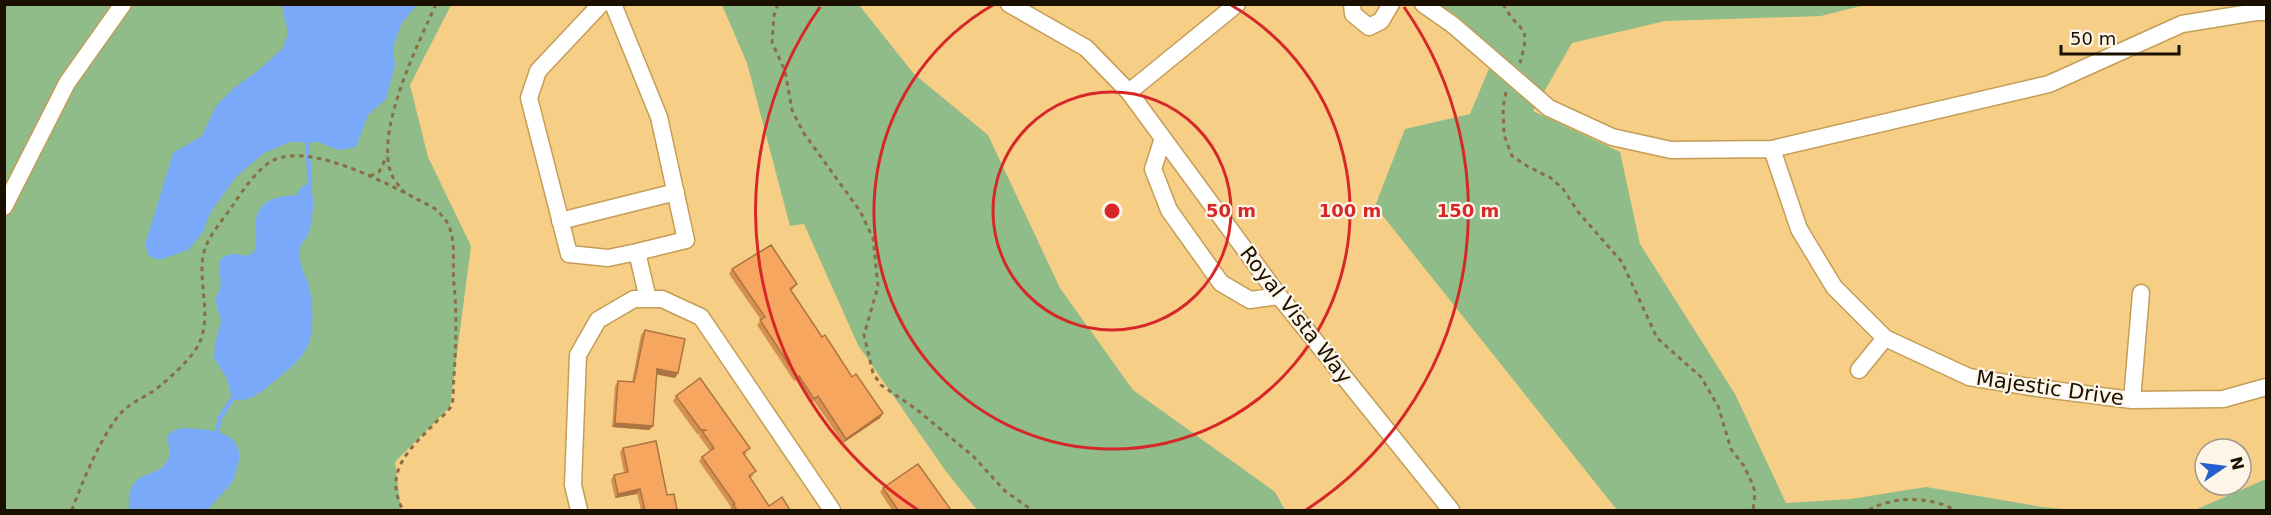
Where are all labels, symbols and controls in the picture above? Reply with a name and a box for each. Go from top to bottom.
scale bar [2061,18,2180,56]
text: 50 m [2070,28,2116,49]
text: 50 m [1206,200,1256,221]
text: 100 m [1319,200,1381,221]
text: 150 m [1437,200,1499,221]
centre of rings [1102,201,1122,221]
street label: Royal Vista Way [1235,242,1357,388]
street label: Majestic Drive [1975,366,2125,410]
north arrow [2193,437,2253,497]
text: N [2226,455,2248,472]

